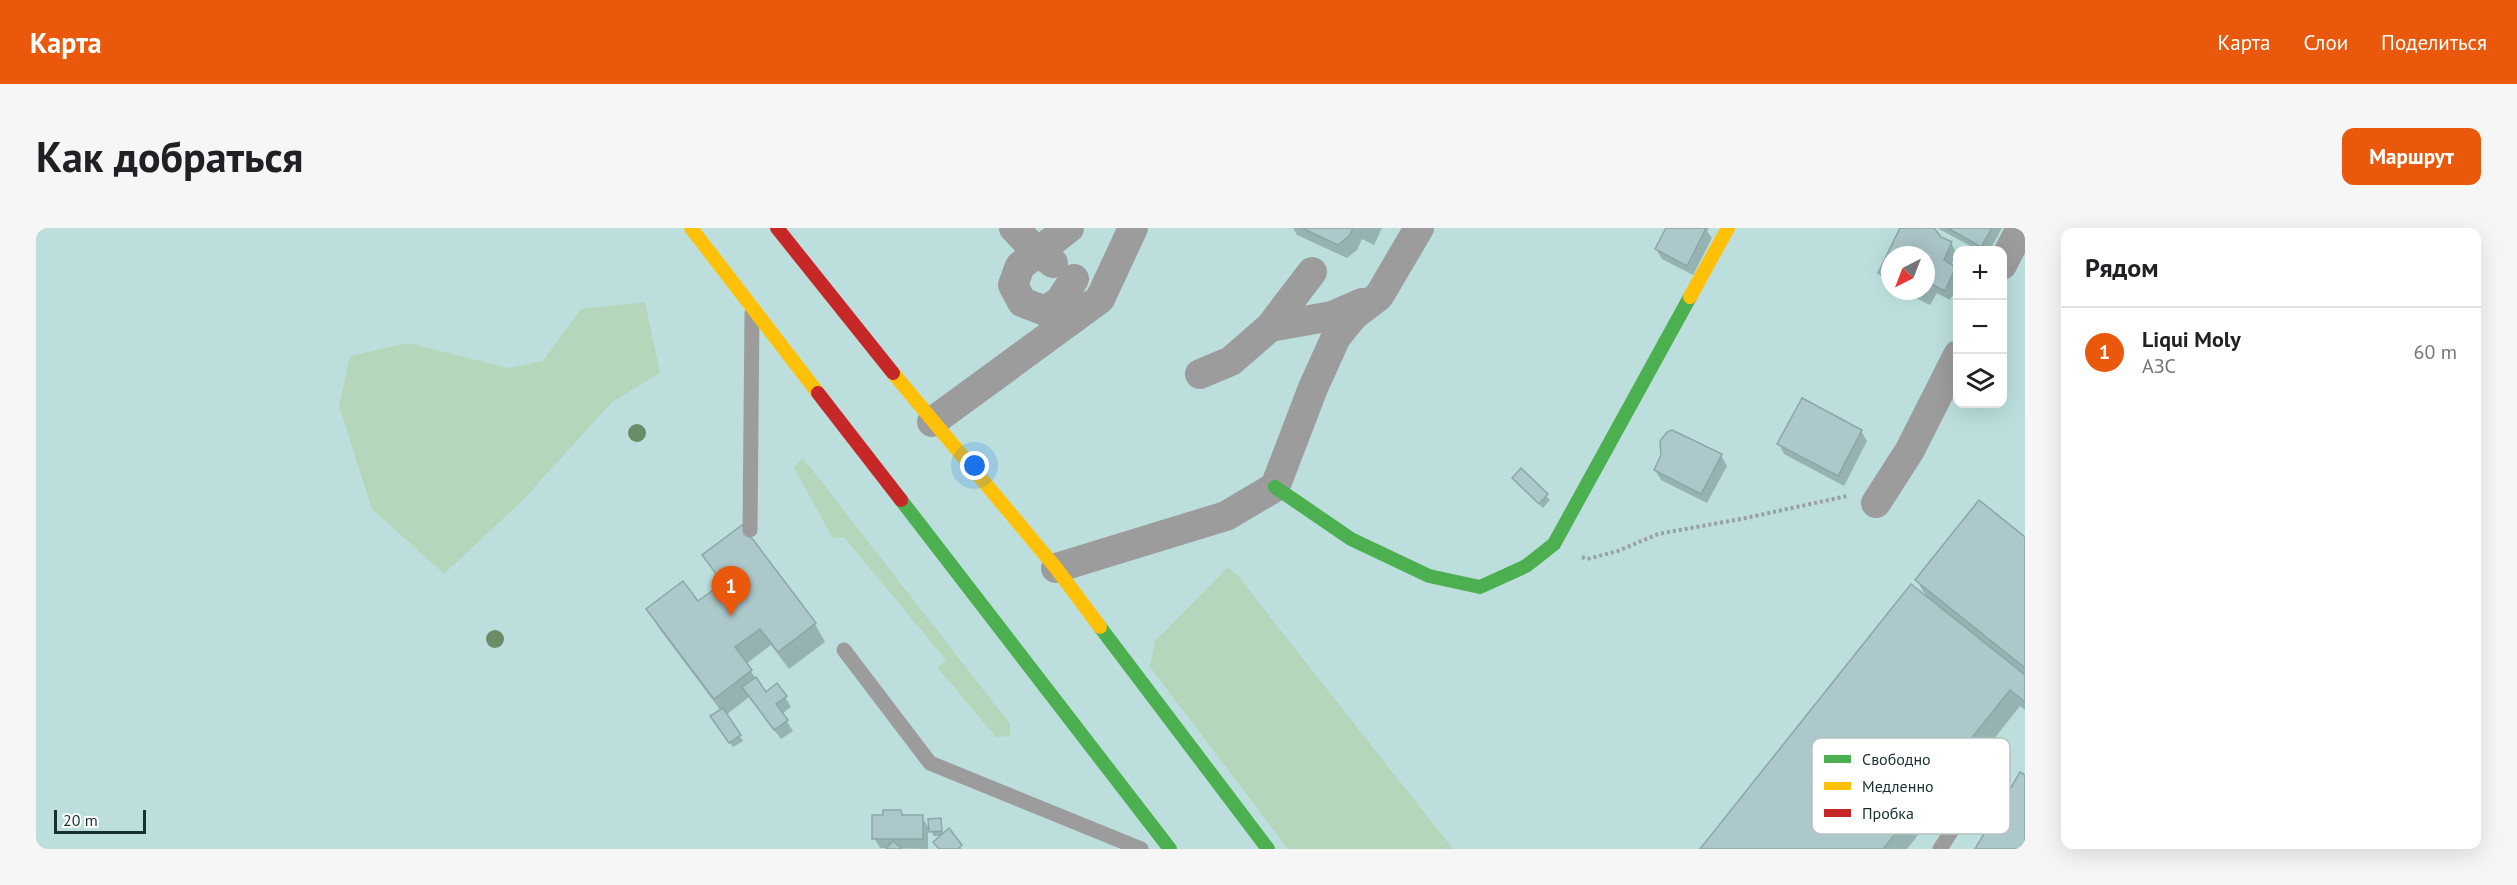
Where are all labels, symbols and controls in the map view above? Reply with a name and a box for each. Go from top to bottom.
text: Карта [30,24,102,61]
text: Карта [2217,29,2270,56]
text: Слои [2303,29,2348,56]
text: Поделиться [2381,29,2487,56]
button: Маршрут [2342,128,2481,185]
text: Как добраться [36,129,303,184]
north arrow [1881,246,1935,300]
map controls [1953,246,2007,408]
button: + [1953,246,2007,300]
text: Рядом [2085,251,2159,284]
button: − [1953,300,2007,354]
text: Liqui Moly [2142,325,2241,353]
text: 1 [2099,339,2110,365]
text: 60 m [2414,339,2457,365]
text: АЗС [2142,353,2176,379]
button: layers [1953,354,2007,408]
your location [960,451,989,480]
pin: 1 [712,566,750,616]
legend [1812,738,2010,834]
text: Свободно [1862,749,1931,769]
text: Медленно [1862,776,1934,796]
text: Пробка [1862,803,1914,823]
scale bar [54,807,146,834]
text: 20 m [63,810,98,830]

